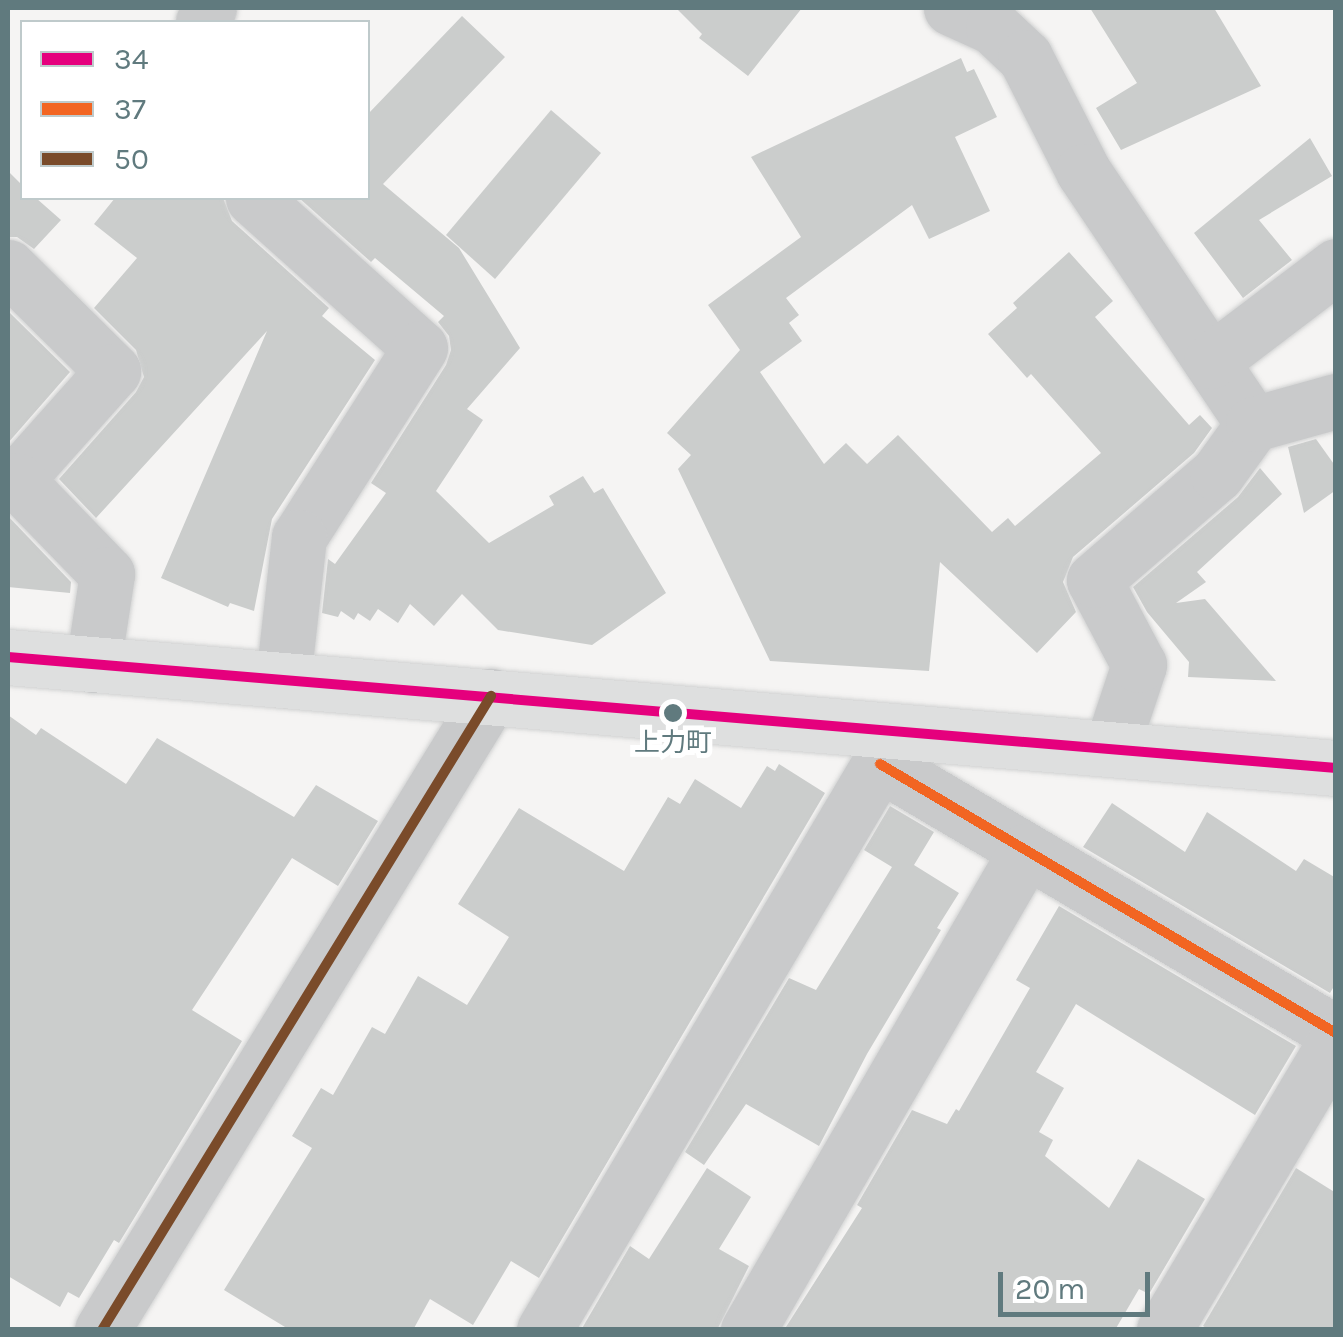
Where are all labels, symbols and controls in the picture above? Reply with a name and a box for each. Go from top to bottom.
legend [20,20,370,200]
text: 34 [114,41,148,77]
text: 37 [114,91,146,127]
text: 50 [114,141,149,177]
marker: 上力町 [663,703,683,723]
place label: 上力町 [634,727,712,759]
scale bar [1003,1252,1156,1314]
text: 20 m [1015,1271,1085,1307]

